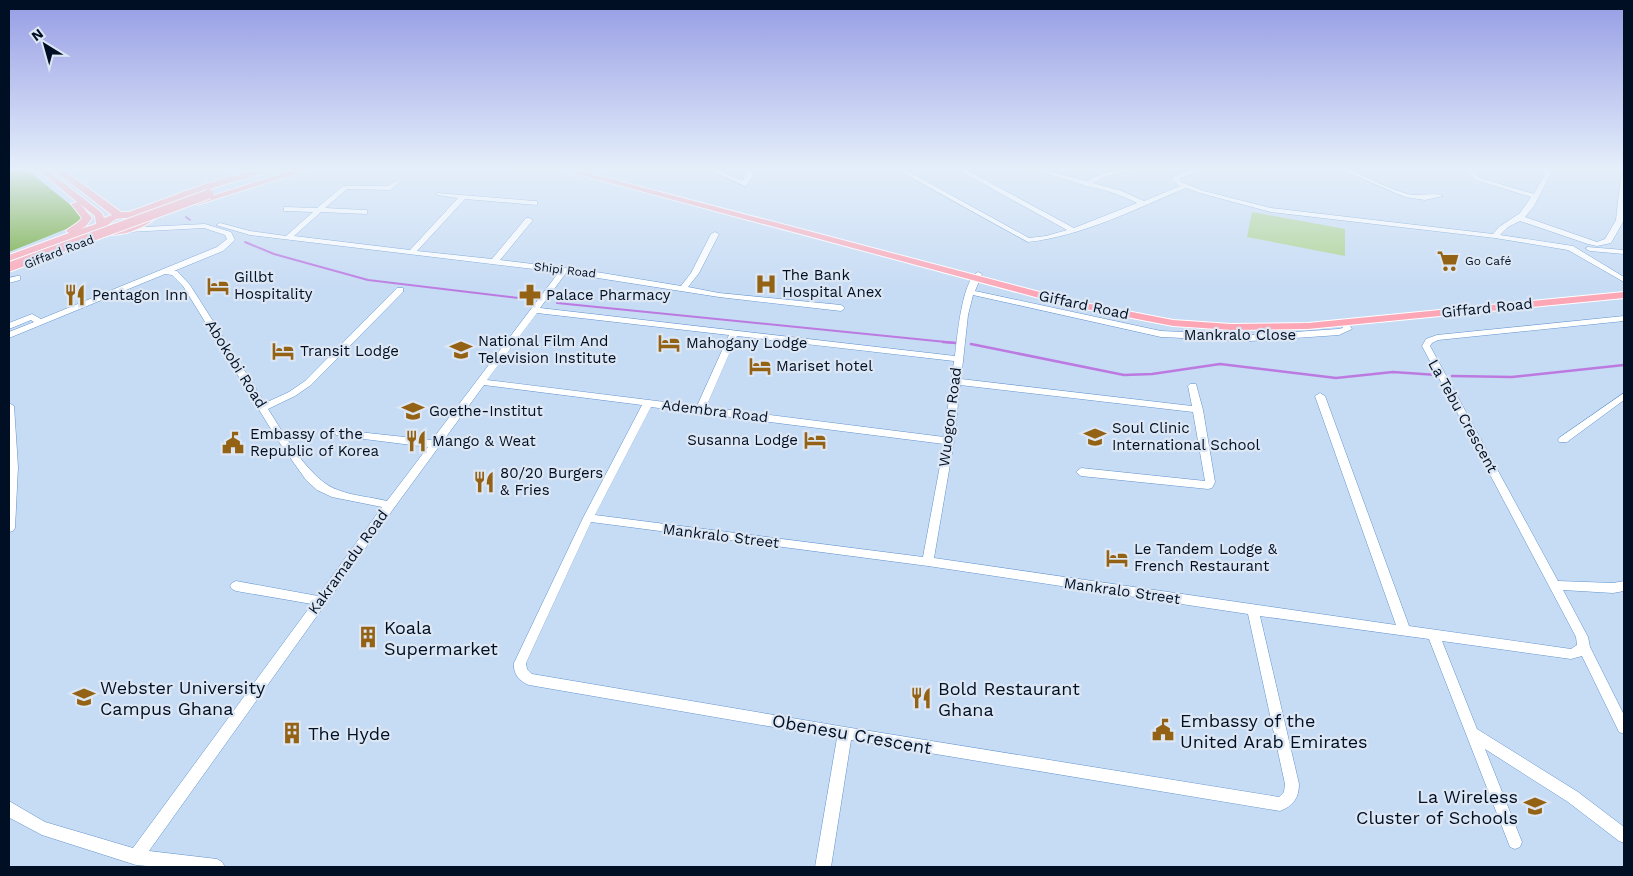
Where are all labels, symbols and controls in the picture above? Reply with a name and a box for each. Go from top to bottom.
north arrow [20,20,70,70]
text: N [28,25,46,44]
street label: Giffard Road [22,232,96,272]
supermarket icon: Go Café [1435,248,1461,274]
place label: Go Café [1465,254,1511,268]
street label: Shipi Road [533,259,597,281]
place label: The Bank Hospital Anex [782,266,882,301]
place label: Gillbt Hospitality [234,268,313,303]
hospital icon: The Bank Hospital Anex [753,271,779,297]
hotel icon: Gillbt Hospitality [205,273,231,299]
restaurant icon: Pentagon Inn [62,282,88,308]
pharmacy icon: Palace Pharmacy [517,282,543,308]
place label: Pentagon Inn [92,286,188,304]
place label: Palace Pharmacy [546,286,671,304]
street label: Giffard Road [1037,287,1131,323]
street label: Giffard Road [1440,294,1534,322]
street label: Abokobi Road [202,317,270,411]
street label: Mankralo Close [1184,326,1296,344]
hotel icon: Mahogany Lodge [656,330,682,356]
place label: National Film And Television Institute [478,332,617,367]
place label: Mahogany Lodge [686,334,807,352]
school or university icon: National Film And Television Institute [448,337,474,363]
hotel icon: Transit Lodge [270,338,296,364]
place label: Transit Lodge [300,342,399,360]
hotel icon: Mariset hotel [747,353,773,379]
street label: La Tebu Crescent [1424,356,1502,476]
place label: Mariset hotel [776,357,873,375]
street label: Wuogon Road [935,366,965,468]
street label: Adembra Road [661,396,769,426]
school or university icon: Goethe-Institut [400,398,426,424]
place label: Goethe-Institut [429,402,544,420]
place label: Soul Clinic International School [1112,419,1261,454]
school or university icon: Soul Clinic International School [1082,424,1108,450]
place label: Embassy of the Republic of Korea [250,425,380,460]
hotel icon: Susanna Lodge [802,427,828,453]
restaurant icon: Mango & Weat [403,428,429,454]
public building icon: Embassy of the Republic of Korea [220,430,246,456]
place label: Susanna Lodge [687,431,798,449]
place label: Mango & Weat [432,432,536,450]
place label: 80/20 Burgers & Fries [500,464,603,499]
restaurant icon: 80/20 Burgers & Fries [471,469,497,495]
street label: Kakramadu Road [304,506,392,618]
street label: Mankralo Street [662,520,781,552]
place label: Le Tandem Lodge & French Restaurant [1134,540,1278,575]
hotel icon: Le Tandem Lodge & French Restaurant [1104,545,1130,571]
street label: Mankralo Street [1063,574,1182,608]
place label: Koala Supermarket [384,617,498,659]
building icon: Koala Supermarket [355,624,381,650]
place label: Webster University Campus Ghana [100,677,266,719]
place label: Bold Restaurant Ghana [938,678,1080,720]
school or university icon: Webster University Campus Ghana [71,684,97,710]
restaurant icon: Bold Restaurant Ghana [908,685,934,711]
street label: Obenesu Crescent [771,710,934,758]
place label: Embassy of the United Arab Emirates [1180,710,1368,752]
public building icon: Embassy of the United Arab Emirates [1150,717,1176,743]
building icon: The Hyde [279,720,305,746]
place label: The Hyde [308,723,390,744]
place label: La Wireless Cluster of Schools [1356,786,1518,828]
school or university icon: La Wireless Cluster of Schools [1522,793,1548,819]

